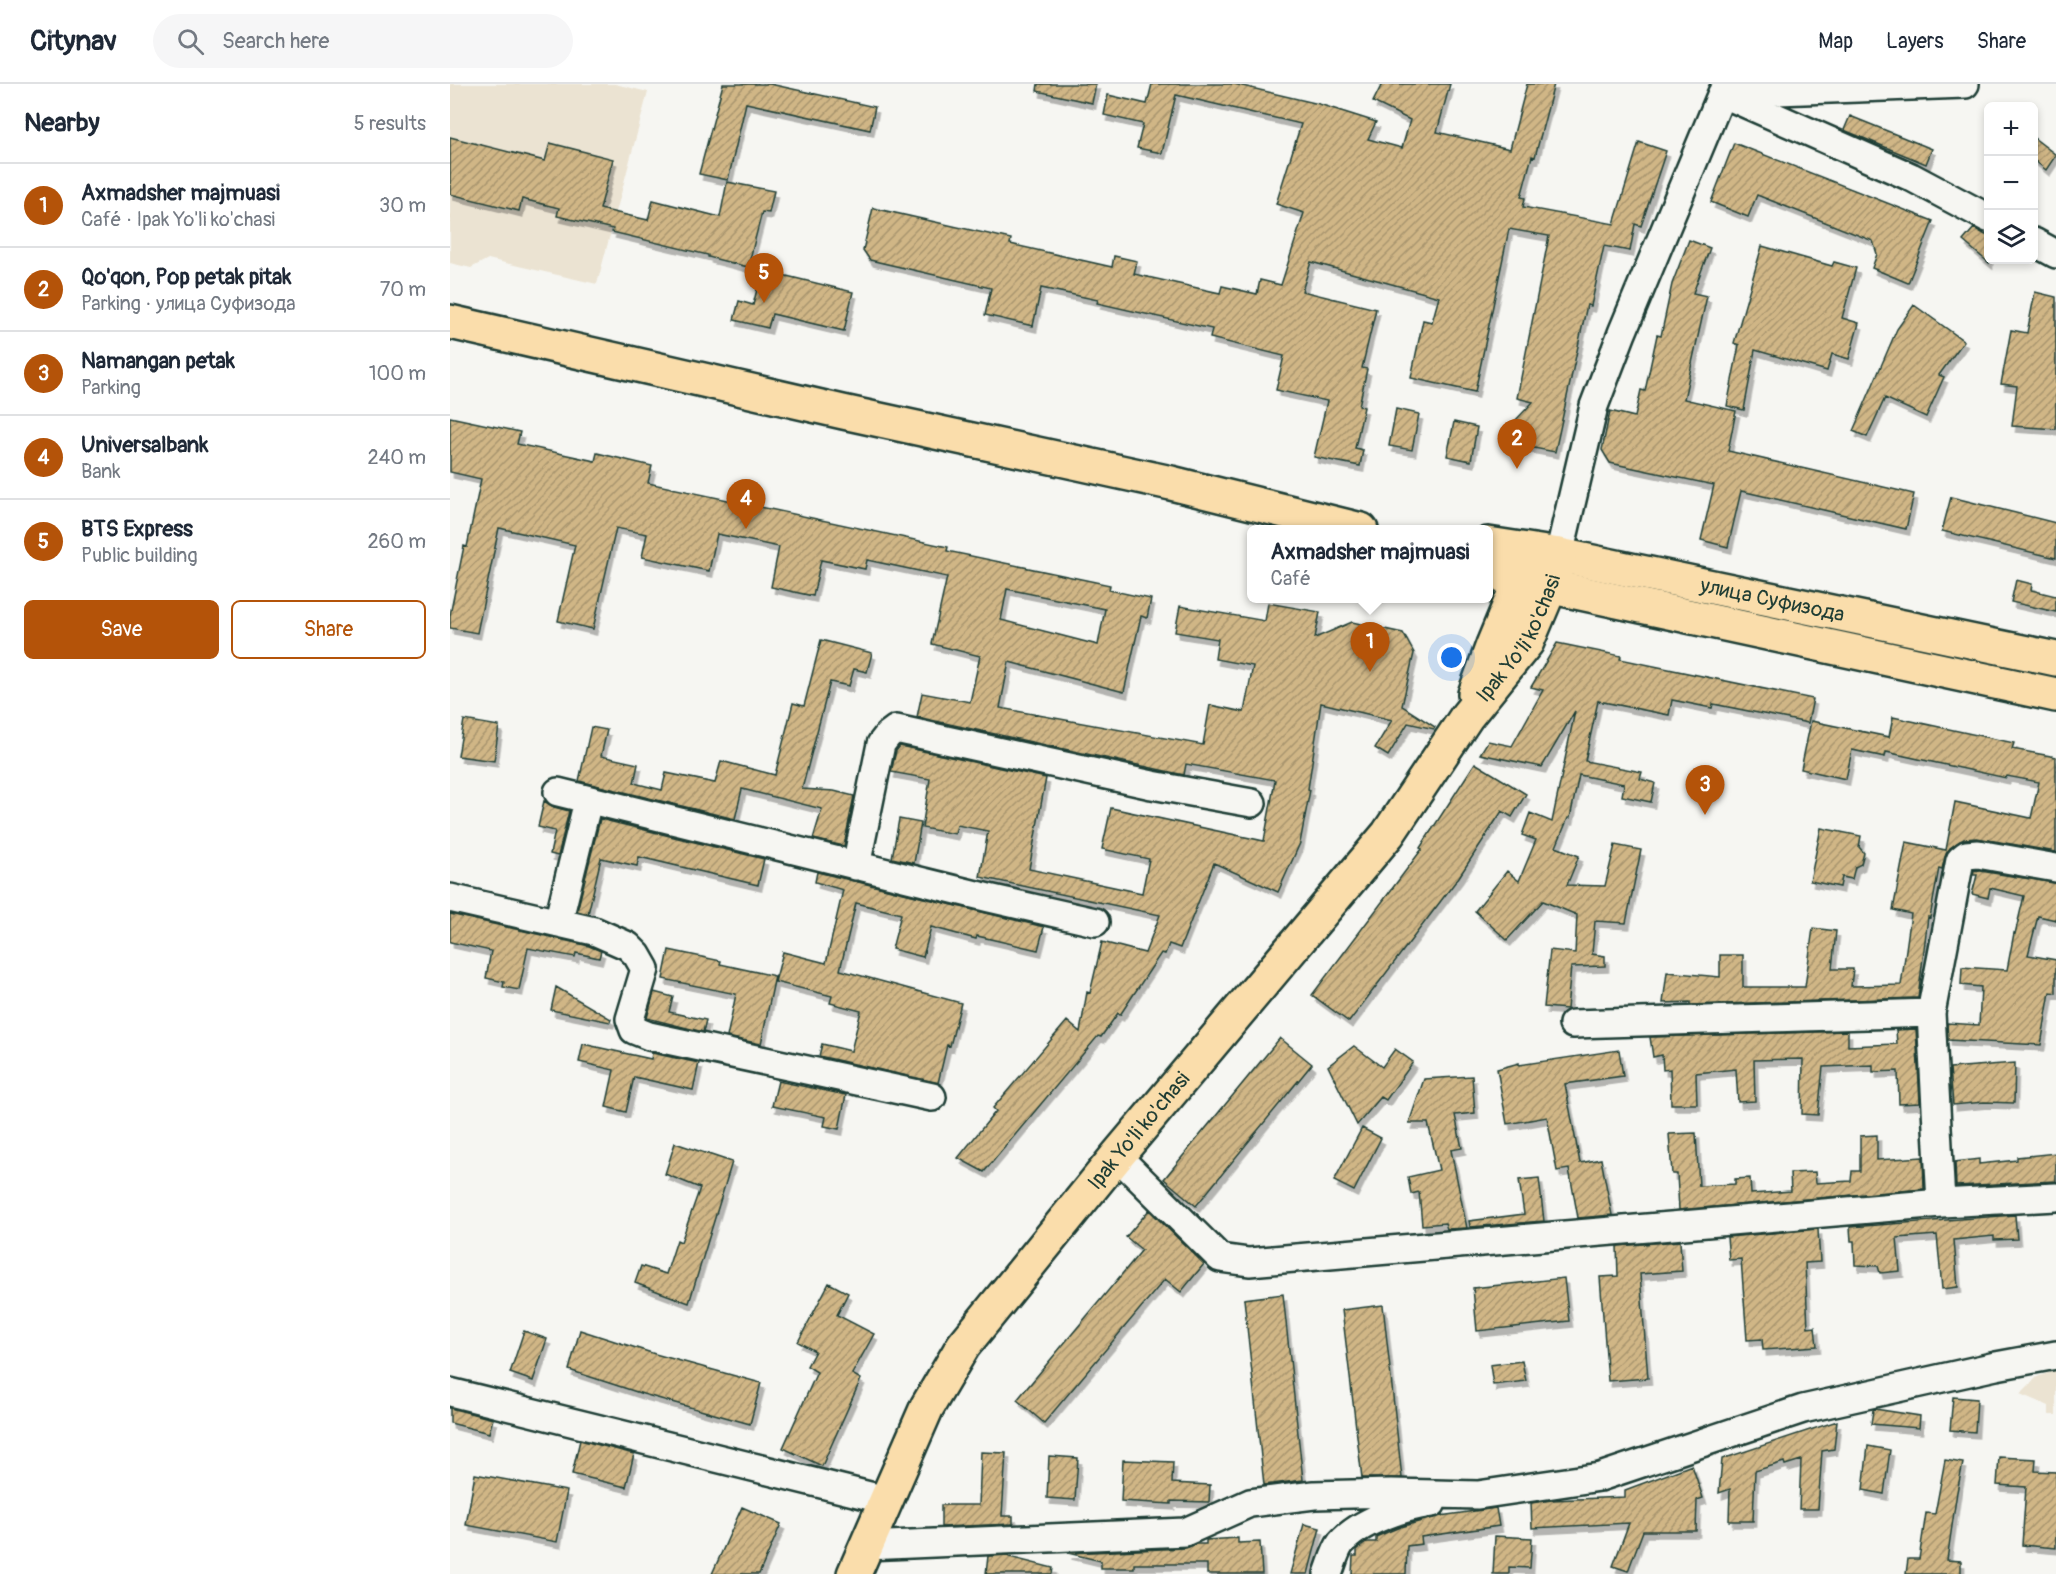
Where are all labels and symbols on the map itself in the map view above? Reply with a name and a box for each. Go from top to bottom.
pin: 5 [744,254,784,303]
pin: 2 [1498,420,1536,469]
pin: 4 [726,480,766,529]
street label: Ipak Yo'li ko'chasi [1471,572,1567,708]
street label: улица Суфизода [1697,572,1847,628]
pin: 1 [1350,622,1390,672]
your location [1437,643,1466,672]
pin: 3 [1686,766,1724,815]
street label: Ipak Yo'li ko'chasi [1082,1066,1196,1196]

